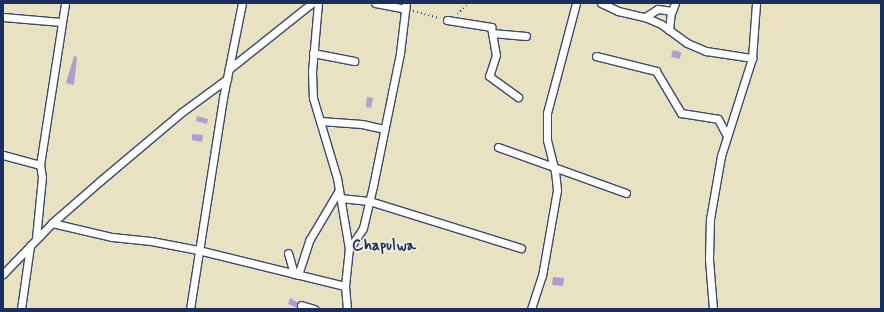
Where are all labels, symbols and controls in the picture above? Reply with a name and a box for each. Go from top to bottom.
district label: Chapulwa [352,236,416,256]

